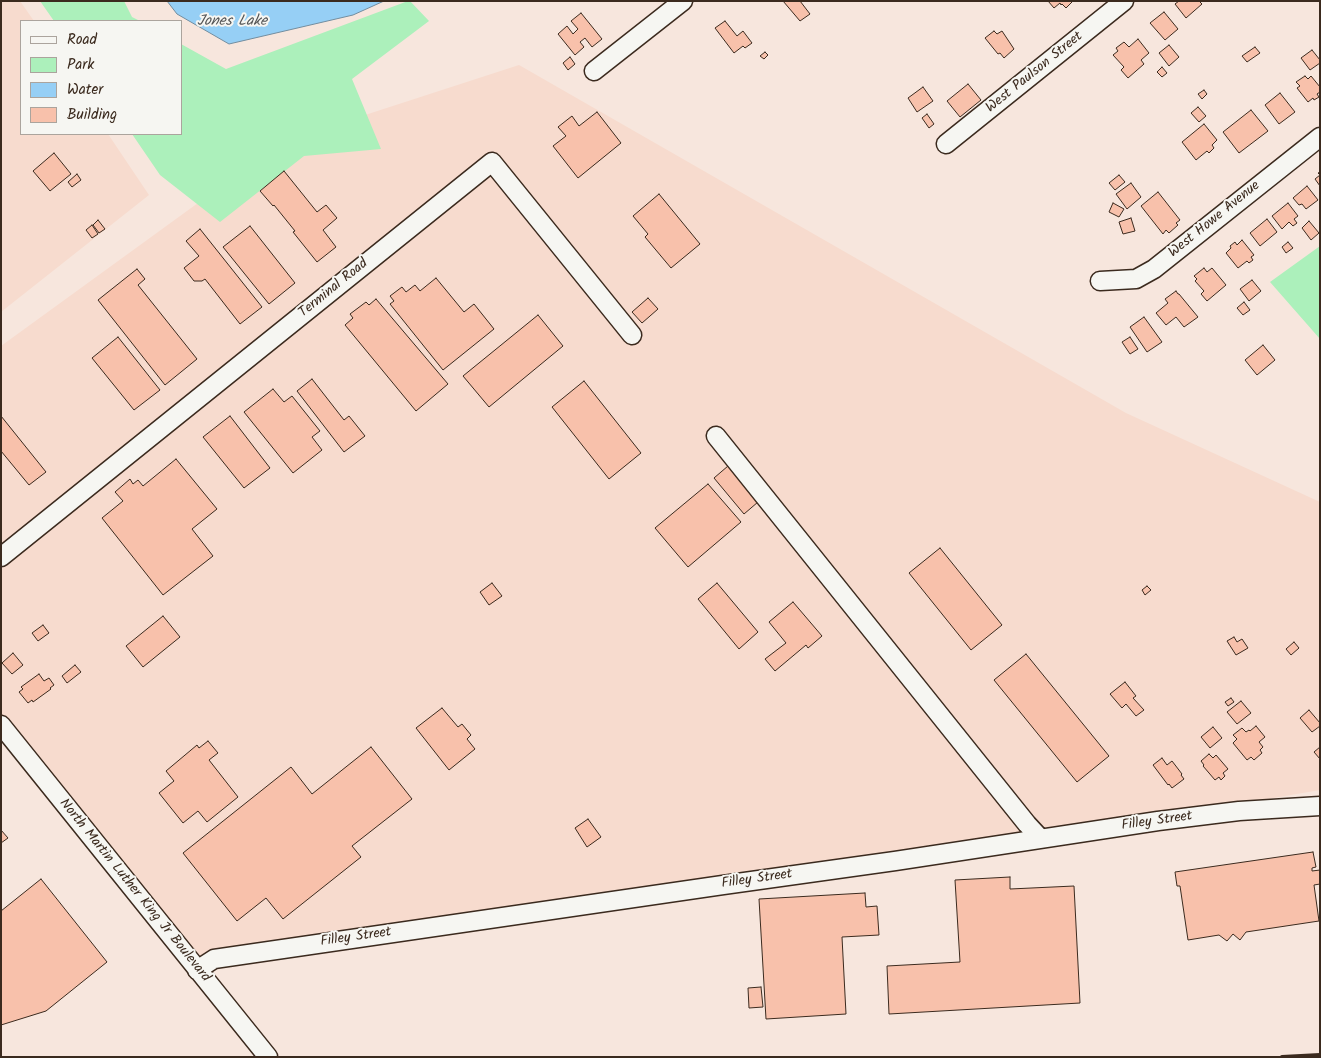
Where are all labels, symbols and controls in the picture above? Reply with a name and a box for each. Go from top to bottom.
water label: Jones Lake [197,13,267,31]
legend [20,20,182,135]
text: Road [67,28,97,52]
street label: West Paulson Street [983,29,1087,117]
text: Park [67,53,94,77]
text: Water [67,78,103,102]
text: Building [67,103,117,127]
street label: West Howe Avenue [1166,178,1264,262]
street label: Terminal Road [296,256,372,322]
street label: North Martin Luther King Jr Boulevard [55,796,213,986]
street label: Filley Street [1120,809,1194,835]
street label: Filley Street [720,867,794,893]
street label: Filley Street [319,925,393,951]

